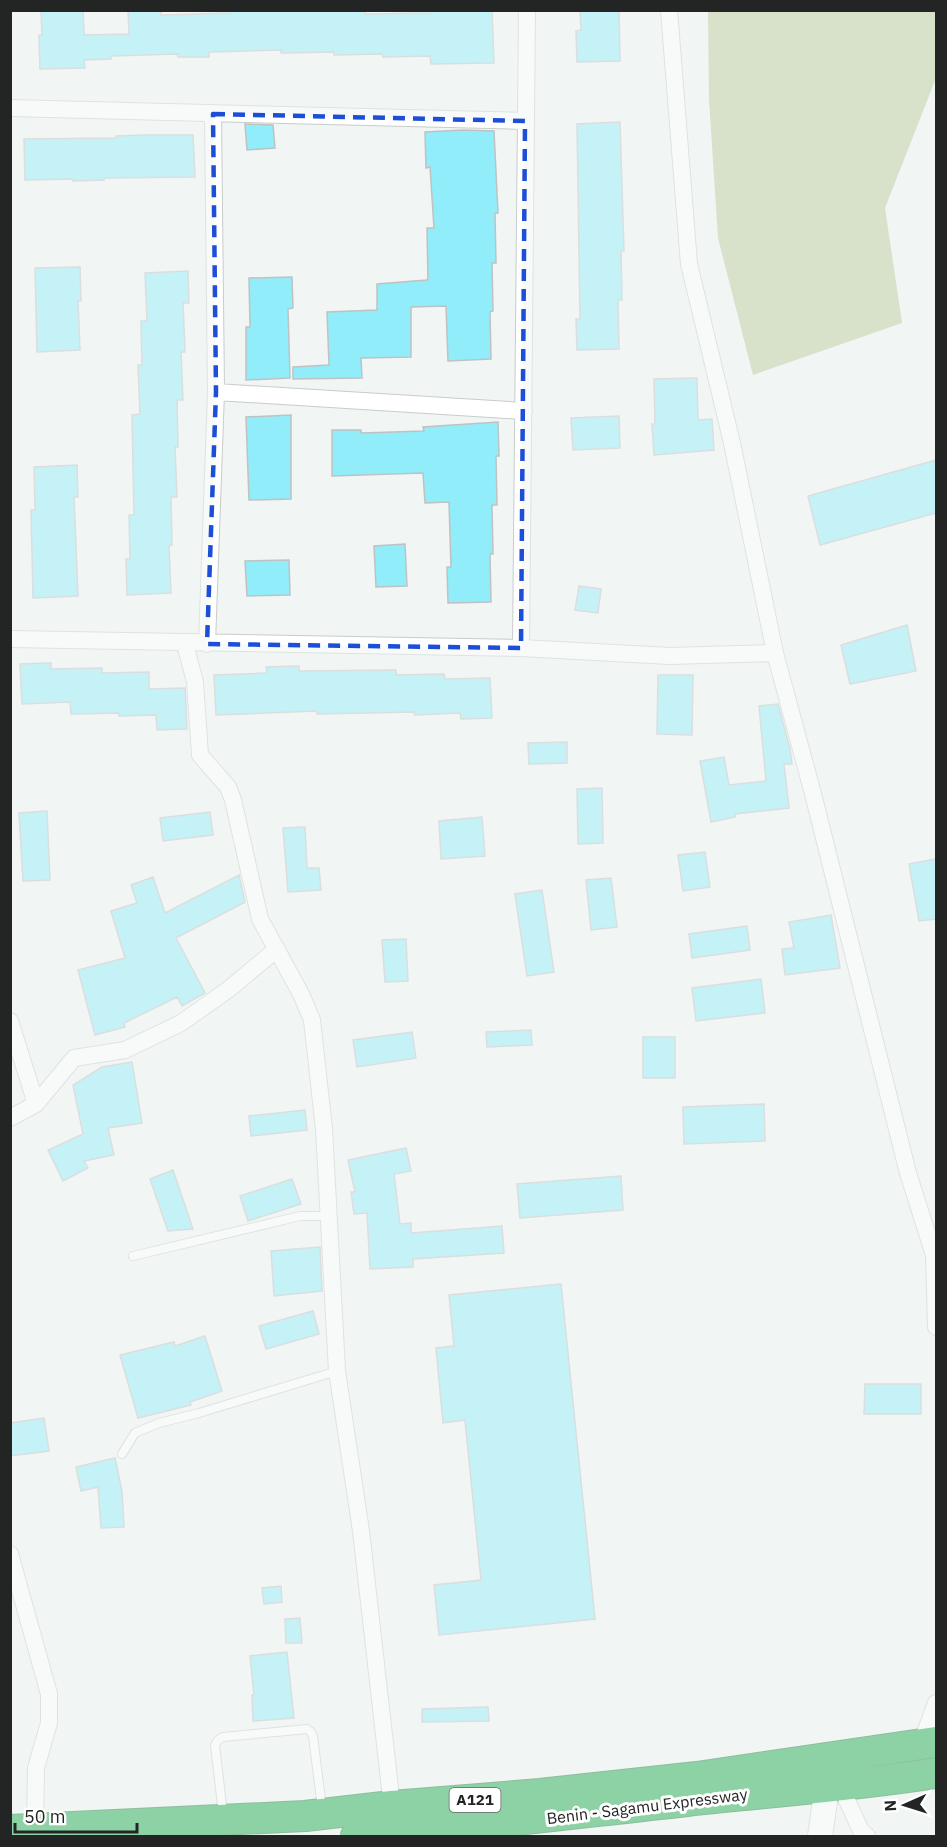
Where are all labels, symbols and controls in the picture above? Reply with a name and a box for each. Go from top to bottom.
north arrow [875,1775,935,1835]
street label: Benin - Sagamu Expressway [545,1784,749,1828]
road number: A121 [450,1788,500,1812]
scale bar [15,1796,136,1834]
text: N [880,1799,900,1812]
text: 50 m [24,1805,66,1828]

